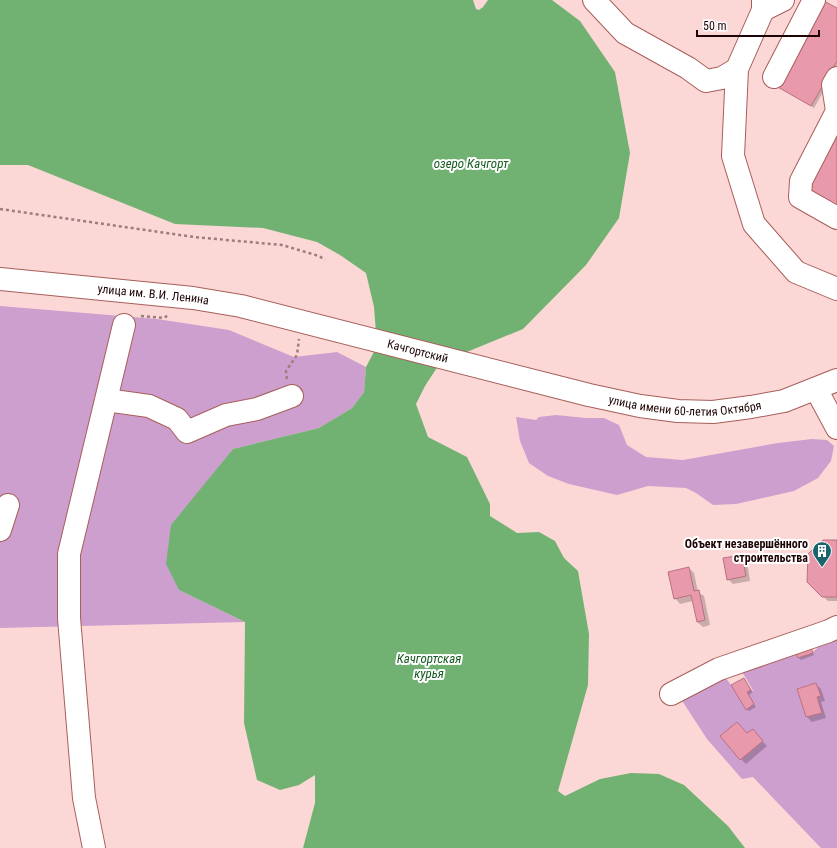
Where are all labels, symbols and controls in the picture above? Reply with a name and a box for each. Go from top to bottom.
scale bar [697,12,819,38]
text: 50 m [703,19,727,33]
water label: озеро Качгорт [434,156,509,171]
street label: улица им. В.И. Ленина [97,282,210,308]
street label: Качгортский [386,337,450,366]
street label: улица имени 60-летия Октября [607,392,762,419]
place label: Объект незавершённого строительства [685,537,808,565]
building icon: Объект незавершённого строительства [811,540,833,568]
water label: Качгортская курья [397,651,461,681]

